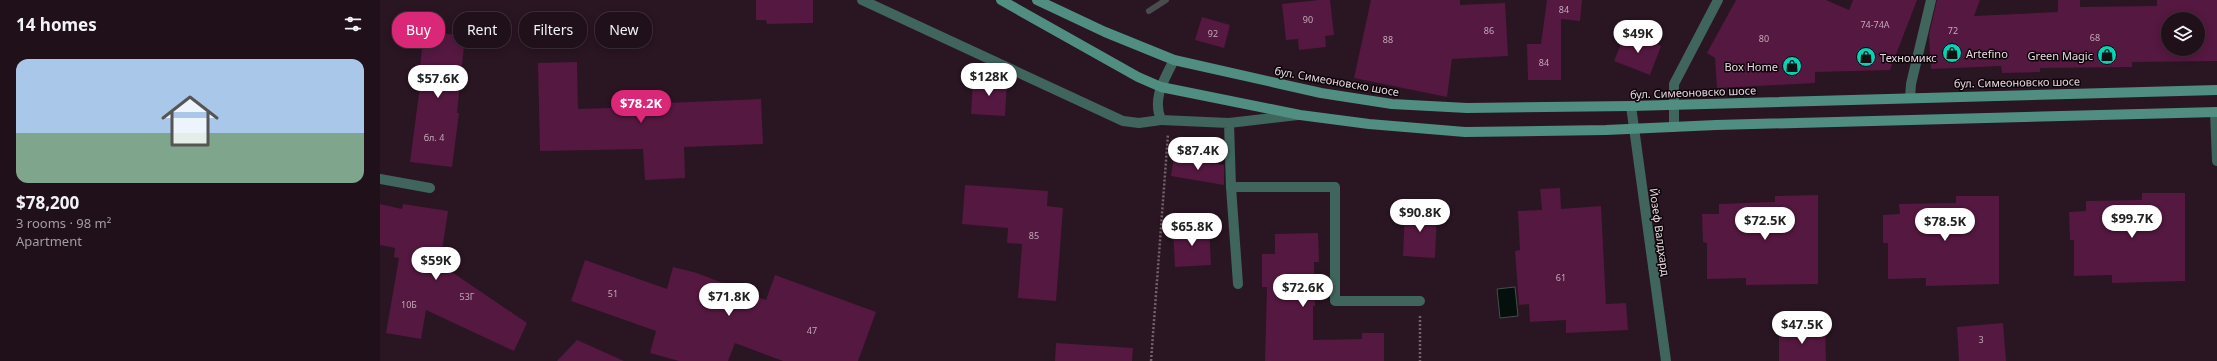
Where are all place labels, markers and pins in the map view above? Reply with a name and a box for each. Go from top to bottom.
pin: $49K [1614,20,1662,54]
shop icon: Artefino [1941,42,1963,64]
shop icon: Green Magic [2096,44,2118,66]
shop icon: Техномикс [1855,46,1877,68]
place label: Artefino [1966,46,2008,61]
place label: Green Magic [2028,48,2093,63]
place label: Техномикс [1880,50,1937,65]
shop icon: Box Home [1781,55,1803,77]
place label: Box Home [1724,59,1778,74]
pin: $128K [961,63,1017,97]
pin: $57.6K [405,65,471,99]
pin: $78.2K [608,90,674,124]
pin: $87.4K [1165,137,1231,171]
pin: $90.8K [1387,199,1453,233]
pin: $99.7K [2099,205,2165,239]
pin: $72.5K [1732,207,1798,241]
pin: $78.5K [1912,208,1978,242]
pin: $65.8K [1159,213,1225,247]
pin: $59K [412,247,460,281]
pin: $72.6K [1270,274,1336,308]
pin: $71.8K [696,283,762,317]
pin: $47.5K [1769,311,1835,345]

